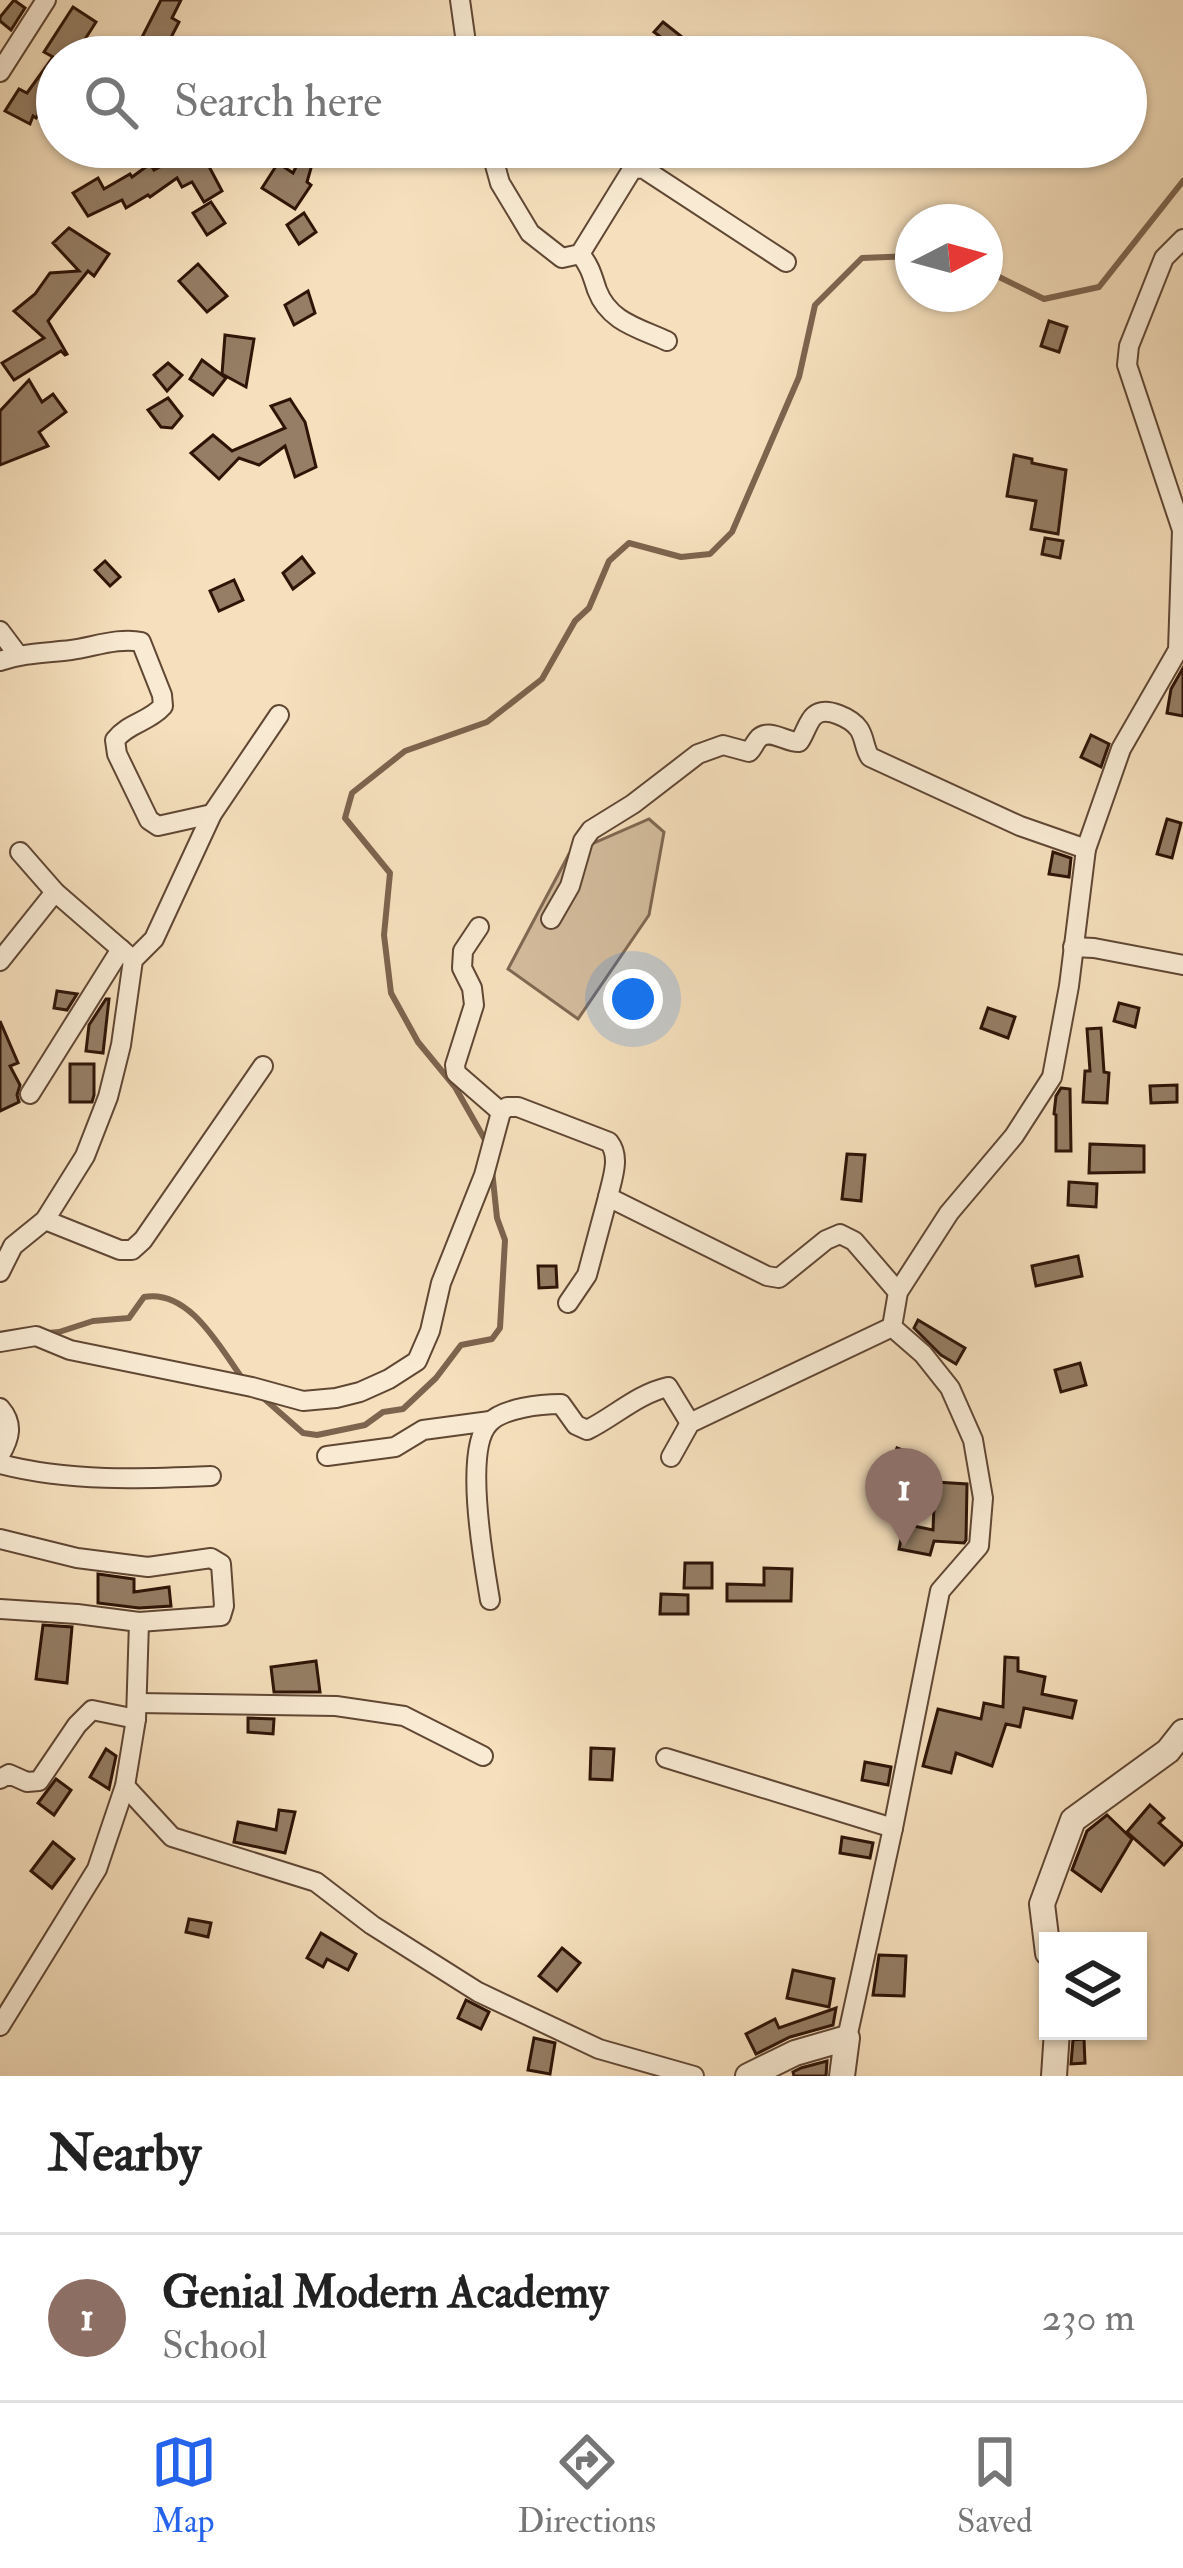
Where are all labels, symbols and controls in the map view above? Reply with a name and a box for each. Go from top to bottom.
search box [36,36,1147,168]
icon: search [78,69,144,135]
text: Search here [174,74,382,130]
north arrow [895,204,1003,312]
your location [603,969,663,1029]
pin: 1 [865,1448,943,1547]
map controls [1039,1932,1147,2040]
button: layers [1039,1932,1147,2040]
text: Nearby [48,2122,201,2186]
text: Genial Modern Academy [162,2265,608,2321]
text: 1 [80,2293,94,2342]
text: 230 m [1042,2293,1135,2342]
text: School [162,2321,267,2370]
tab: Map [151,2429,217,2542]
tab: Directions [518,2429,656,2542]
tab: Saved [957,2429,1032,2542]

